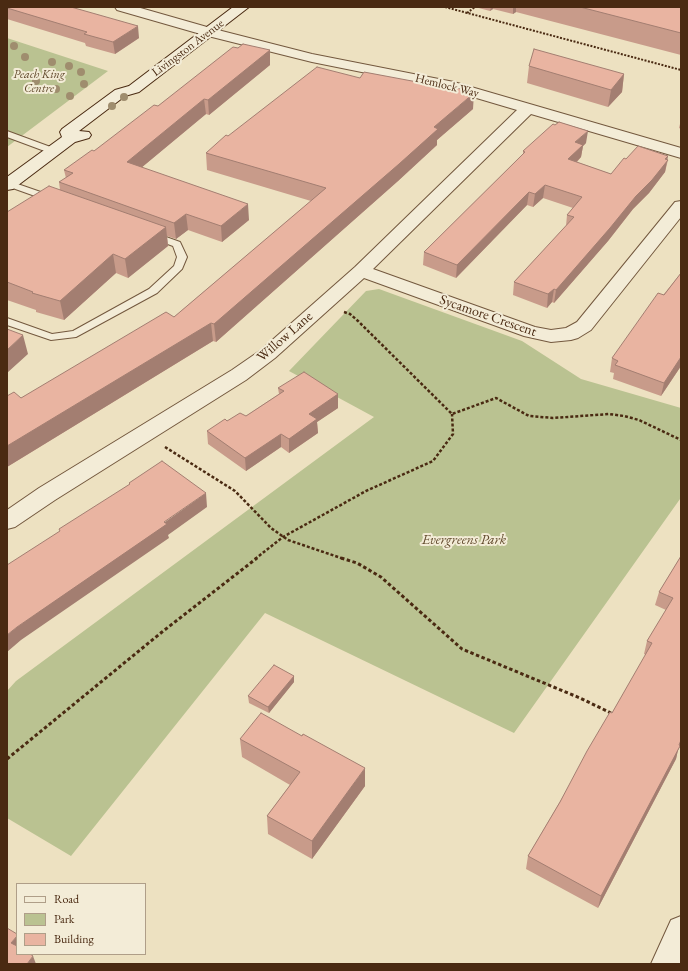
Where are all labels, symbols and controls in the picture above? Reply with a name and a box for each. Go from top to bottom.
street label: Livingston Avenue [149,16,227,80]
park label: Peach King Centre [13,68,65,96]
street label: Hemlock Way [414,71,480,101]
street label: Sycamore Crescent [437,292,539,340]
street label: Willow Lane [254,308,316,366]
park label: Evergreens Park [422,532,506,548]
legend [16,883,146,955]
text: Road [54,891,79,907]
text: Park [54,911,74,927]
text: Building [54,931,94,947]

